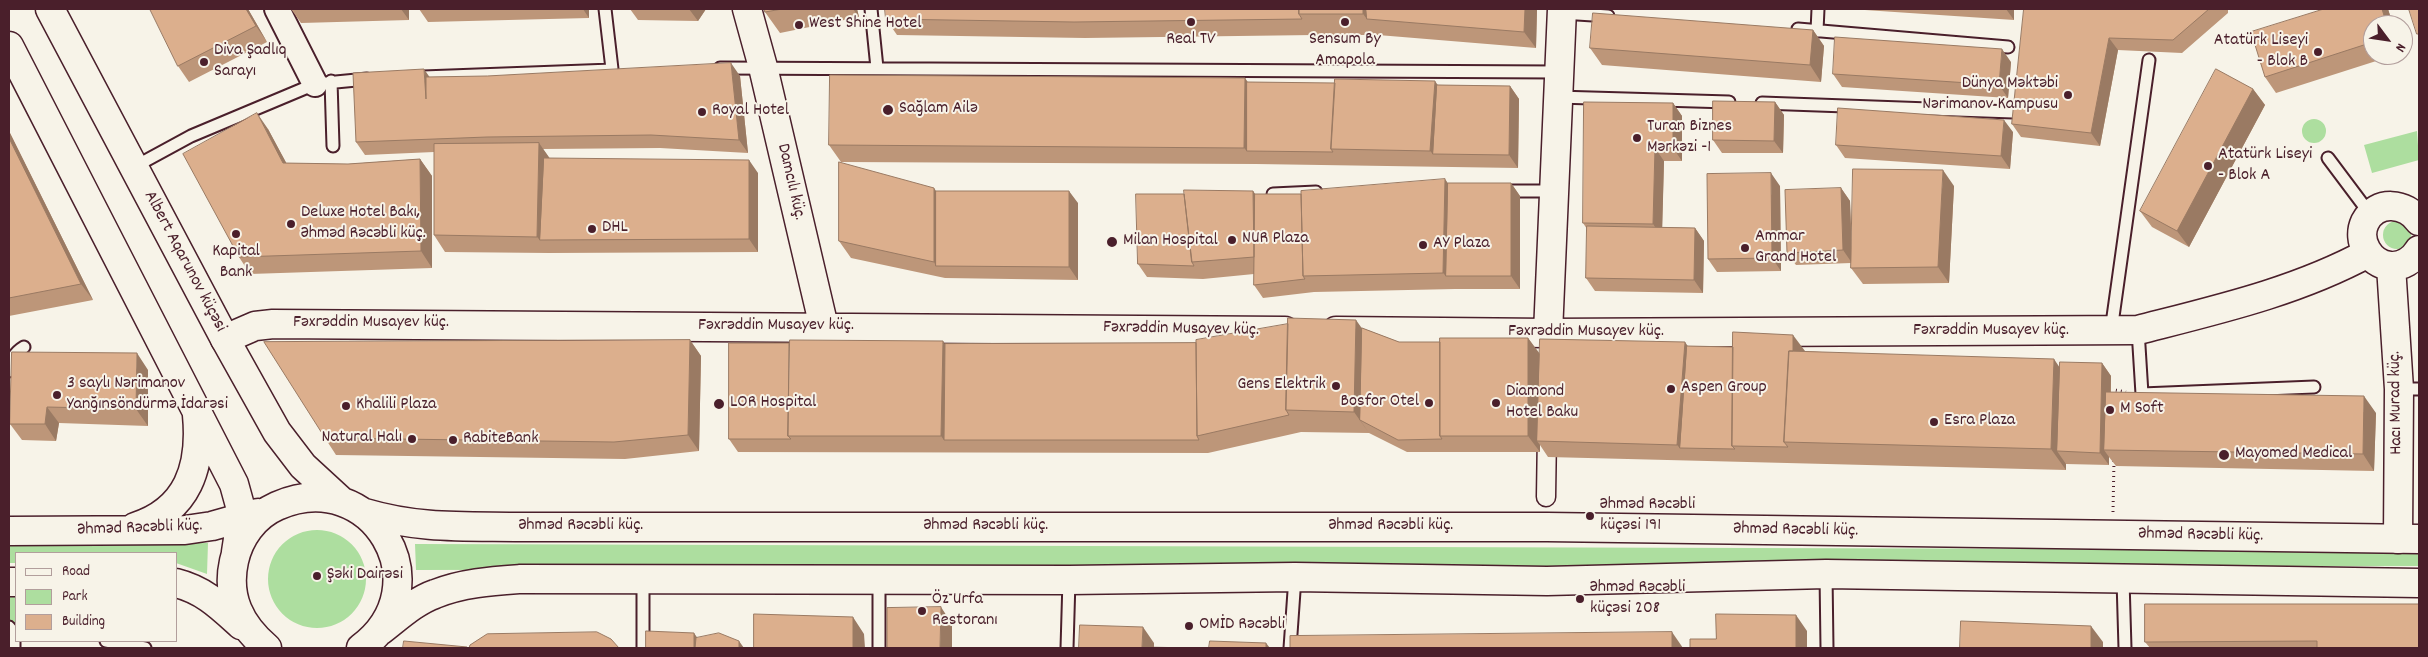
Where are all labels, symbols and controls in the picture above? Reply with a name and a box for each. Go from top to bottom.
place label: West Shine Hotel [809,14,921,36]
north arrow [2363,15,2413,65]
marker: Real TV [1185,16,1197,28]
marker: Sensum By Amapola [1339,16,1351,28]
marker: West Shine Hotel [793,19,805,31]
place label: Real TV [1166,30,1216,52]
place label: Sensum By Amapola [1309,30,1381,72]
place label: Atatürk Liseyi - Blok B [2214,31,2308,74]
text: N [2390,39,2410,55]
place label: Diva Şadlıq Sarayı [214,41,287,84]
marker: Atatürk Liseyi - Blok B [2312,46,2324,58]
marker: Diva Şadlıq Sarayı [198,56,210,68]
place label: Dünya Məktəbi Nərimanov Kampusu [1922,74,2058,116]
marker: Dünya Məktəbi Nərimanov Kampusu [2062,89,2074,101]
place label: Sağlam Ailə [899,99,978,121]
place label: Royal Hotel [712,101,789,123]
marker: Sağlam Ailə [881,103,895,117]
marker: Royal Hotel [696,106,708,118]
place label: Turan Biznes Mərkəzi -1 [1647,117,1732,160]
marker: Turan Biznes Mərkəzi -1 [1631,132,1643,144]
street label: Damcılı küç. [771,142,809,222]
place label: Atatürk Liseyi - Blok A [2218,145,2312,188]
marker: Atatürk Liseyi - Blok A [2202,160,2214,172]
street label: Albert Aqarunov küçəsi [138,188,230,336]
place label: Deluxe Hotel Bakı, Əhməd Rəcəbli küç. [301,203,426,245]
marker: Deluxe Hotel Bakı, Əhməd Rəcəbli küç. [285,218,297,230]
place label: DHL [602,218,628,240]
marker: DHL [586,223,598,235]
place label: Ammar Grand Hotel [1755,227,1836,270]
marker: Kapital Bank [230,228,242,240]
place label: NUR Plaza [1242,229,1309,251]
place label: Milan Hospital [1123,231,1218,253]
marker: NUR Plaza [1226,234,1238,246]
place label: AY Plaza [1433,234,1490,256]
marker: Milan Hospital [1105,235,1119,249]
marker: AY Plaza [1417,239,1429,251]
place label: Kapital Bank [212,242,260,284]
marker: Ammar Grand Hotel [1739,242,1751,254]
street label: Fəxrəddin Musayev küç. [293,313,449,335]
street label: Fəxrəddin Musayev küç. [698,316,854,338]
street label: Fəxrəddin Musayev küç. [1103,318,1259,342]
street label: Fəxrəddin Musayev küç. [1913,321,2069,343]
street label: Fəxrəddin Musayev küç. [1508,322,1664,344]
street label: Hacı Murad küç. [2385,351,2409,455]
place label: 3 saylı Nərimanov Yanğınsöndürmə İdarəsi [67,374,228,416]
place label: Gens Elektrik [1237,375,1326,397]
place label: Aspen Group [1681,378,1767,400]
marker: Gens Elektrik [1330,380,1342,392]
place label: Diamond Hotel Baku [1506,382,1578,424]
marker: Aspen Group [1665,383,1677,395]
marker: 3 saylı Nərimanov Yanğınsöndürmə İdarəsi [51,389,63,401]
place label: Bosfor Otel [1341,392,1419,414]
place label: LOR Hospital [730,393,816,415]
place label: Khalili Plaza [356,395,436,417]
marker: LOR Hospital [712,397,726,411]
marker: Bosfor Otel [1423,397,1435,409]
marker: Diamond Hotel Baku [1490,397,1502,409]
place label: M Soft [2120,399,2164,421]
marker: Khalili Plaza [340,400,352,412]
marker: M Soft [2104,404,2116,416]
place label: Esra Plaza [1944,411,2015,433]
marker: Esra Plaza [1928,416,1940,428]
place label: Natural Halı [321,428,402,450]
place label: RabiteBank [463,429,539,451]
marker: Natural Halı [406,433,418,445]
marker: RabiteBank [447,434,459,446]
place label: Mayomed Medical [2235,444,2352,466]
marker: Mayomed Medical [2217,448,2231,462]
place label: Əhməd Rəcəbli küçəsi 191 [1600,495,1695,538]
marker: Əhməd Rəcəbli küçəsi 191 [1584,510,1596,522]
street label: Əhməd Rəcəbli küç. [77,516,203,542]
street label: Əhməd Rəcəbli küç. [519,516,643,538]
street label: Əhməd Rəcəbli küç. [924,516,1048,538]
street label: Əhməd Rəcəbli küç. [1329,516,1453,538]
street label: Əhməd Rəcəbli küç. [1733,519,1859,543]
street label: Əhməd Rəcəbli küç. [2138,524,2264,548]
legend [15,552,178,642]
text: Road [62,561,90,583]
place label: Şəki Dairəsi [327,565,403,587]
marker: Şəki Dairəsi [311,570,323,582]
place label: Əhməd Rəcəbli küçəsi 208 [1590,578,1685,620]
text: Park [62,586,88,608]
place label: Öz Urfa Restoranı [932,590,998,632]
marker: Əhməd Rəcəbli küçəsi 208 [1574,593,1586,605]
marker: Öz Urfa Restoranı [916,605,928,617]
text: Building [62,611,105,633]
place label: OMİD Rəcəbli [1199,615,1285,637]
marker: OMİD Rəcəbli [1183,620,1195,632]

